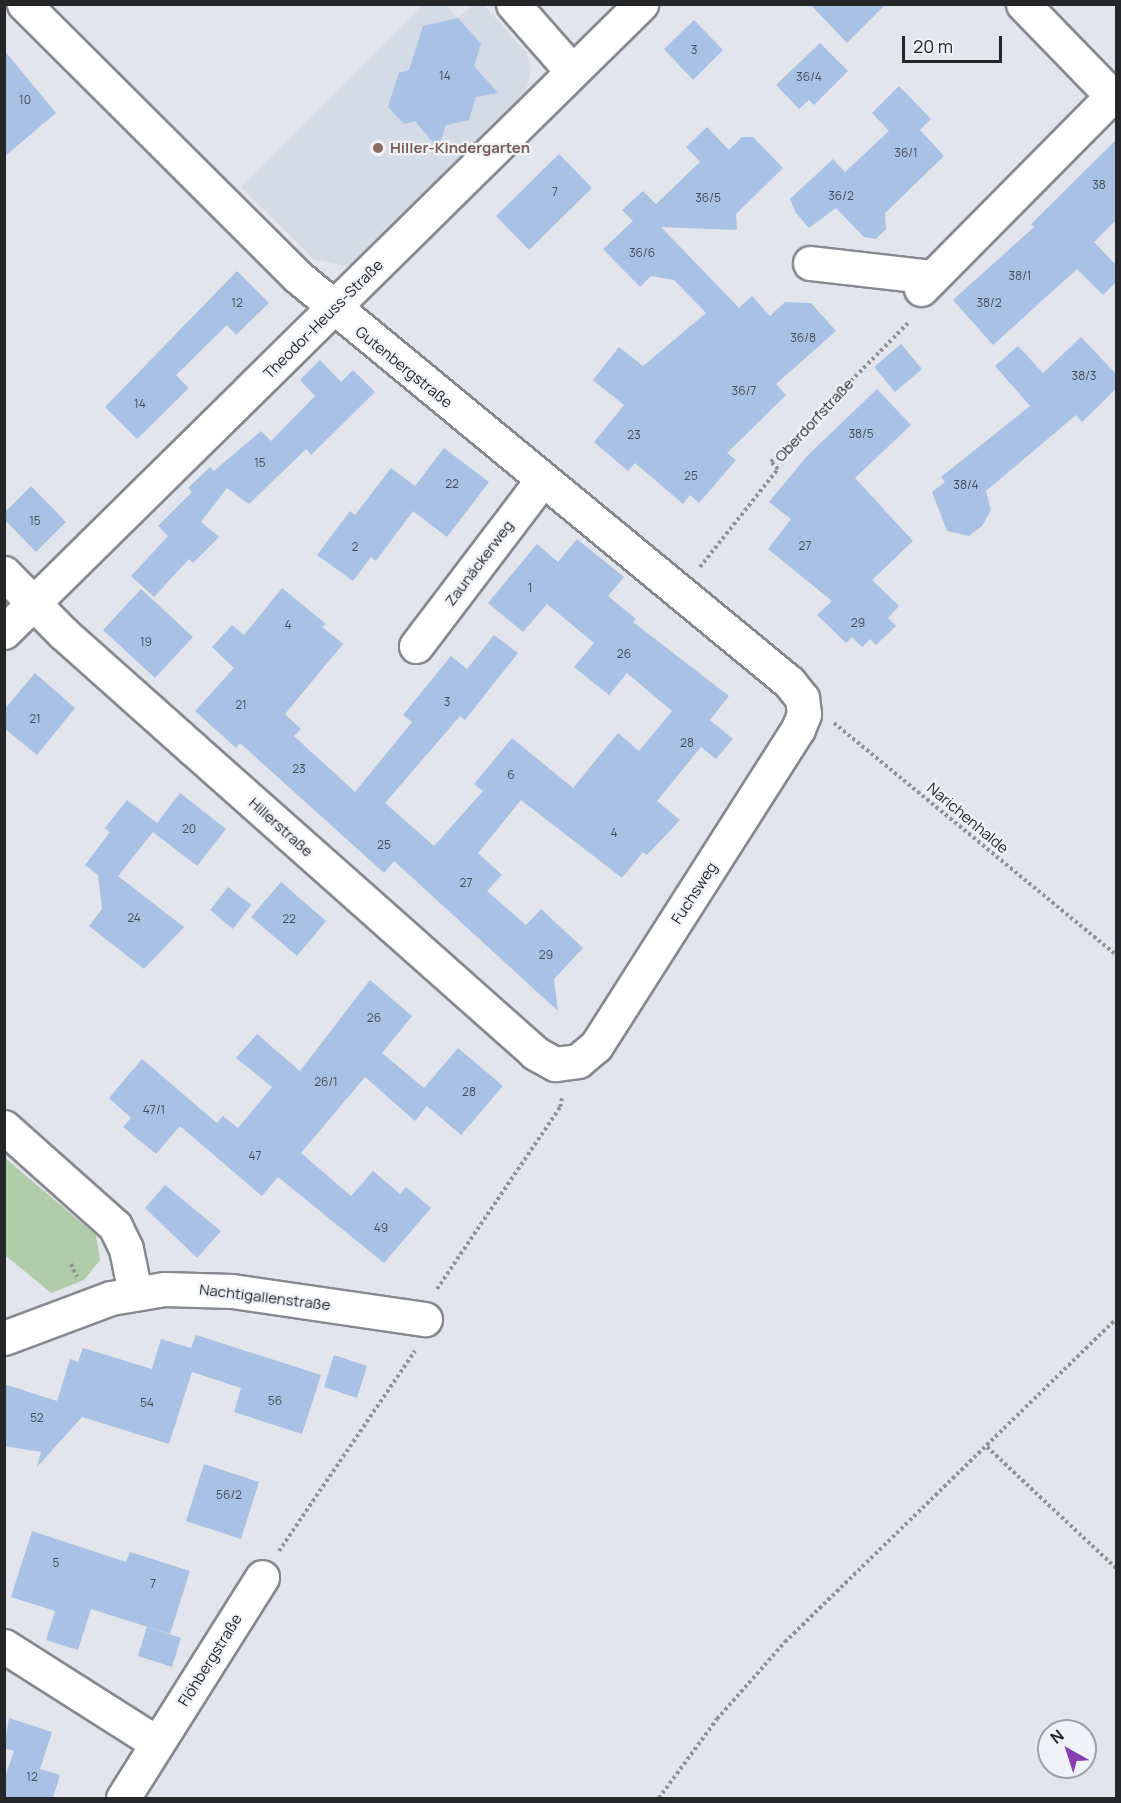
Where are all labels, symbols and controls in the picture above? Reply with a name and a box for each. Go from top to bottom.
scale bar [905,24,1006,62]
text: 20 m [913,34,953,58]
house number: 3 [691,43,697,57]
house number: 14 [439,69,451,83]
house number: 36/4 [796,70,822,84]
house number: 10 [19,93,31,107]
place label: Hiller-Kindergarten [390,139,530,157]
marker: Hiller-Kindergarten [371,141,385,155]
house number: 36/1 [894,146,918,160]
house number: 38 [1092,178,1106,192]
house number: 7 [552,185,558,199]
house number: 36/2 [828,189,854,203]
house number: 36/5 [695,191,721,205]
house number: 36/6 [629,246,655,260]
street label: Theodor-Heuss-Straße [260,256,386,382]
house number: 38/1 [1009,269,1031,283]
house number: 12 [231,296,243,310]
house number: 38/2 [976,296,1002,310]
street label: Gutenbergstraße [352,322,456,412]
house number: 36/8 [790,331,816,345]
house number: 38/3 [1072,369,1096,383]
street label: Oberdorfstraße [771,375,857,465]
house number: 36/7 [732,384,756,398]
house number: 14 [134,397,146,411]
house number: 38/5 [848,427,874,441]
house number: 23 [627,428,641,442]
house number: 15 [254,456,266,470]
house number: 25 [684,469,698,483]
house number: 22 [445,477,459,491]
house number: 38/4 [953,478,979,492]
house number: 15 [29,514,41,528]
street label: Zaunäckerweg [441,517,517,609]
house number: 27 [799,539,811,553]
house number: 2 [352,540,358,554]
house number: 1 [528,581,532,595]
house number: 29 [851,616,865,630]
house number: 4 [284,618,292,632]
house number: 19 [140,635,152,649]
house number: 26 [617,647,631,661]
house number: 3 [444,695,450,709]
house number: 21 [235,698,247,712]
house number: 21 [29,712,41,726]
house number: 28 [680,736,694,750]
house number: 23 [292,762,306,776]
house number: 6 [507,768,515,782]
street label: Narichenhalde [924,779,1012,857]
street label: Hillerstraße [245,794,317,860]
house number: 20 [182,822,196,836]
house number: 4 [610,826,618,840]
house number: 25 [377,838,391,852]
street label: Fuchsweg [667,859,721,927]
house number: 27 [460,876,472,890]
house number: 24 [127,911,141,925]
house number: 22 [282,912,296,926]
house number: 29 [539,948,553,962]
house number: 26 [367,1011,381,1025]
house number: 26/1 [314,1075,338,1089]
house number: 28 [462,1085,476,1099]
house number: 47/1 [143,1103,165,1117]
house number: 47 [248,1149,262,1163]
house number: 49 [374,1221,388,1235]
street label: Nachtigallenstraße [198,1280,332,1314]
house number: 56 [268,1394,282,1408]
house number: 54 [140,1396,154,1410]
house number: 52 [30,1411,44,1425]
house number: 56/2 [216,1488,242,1502]
house number: 5 [53,1556,59,1570]
house number: 7 [150,1577,156,1591]
street label: Flöhbergstraße [174,1610,246,1710]
north arrow [1037,1719,1097,1779]
text: N [1046,1724,1068,1749]
house number: 12 [26,1770,38,1784]

